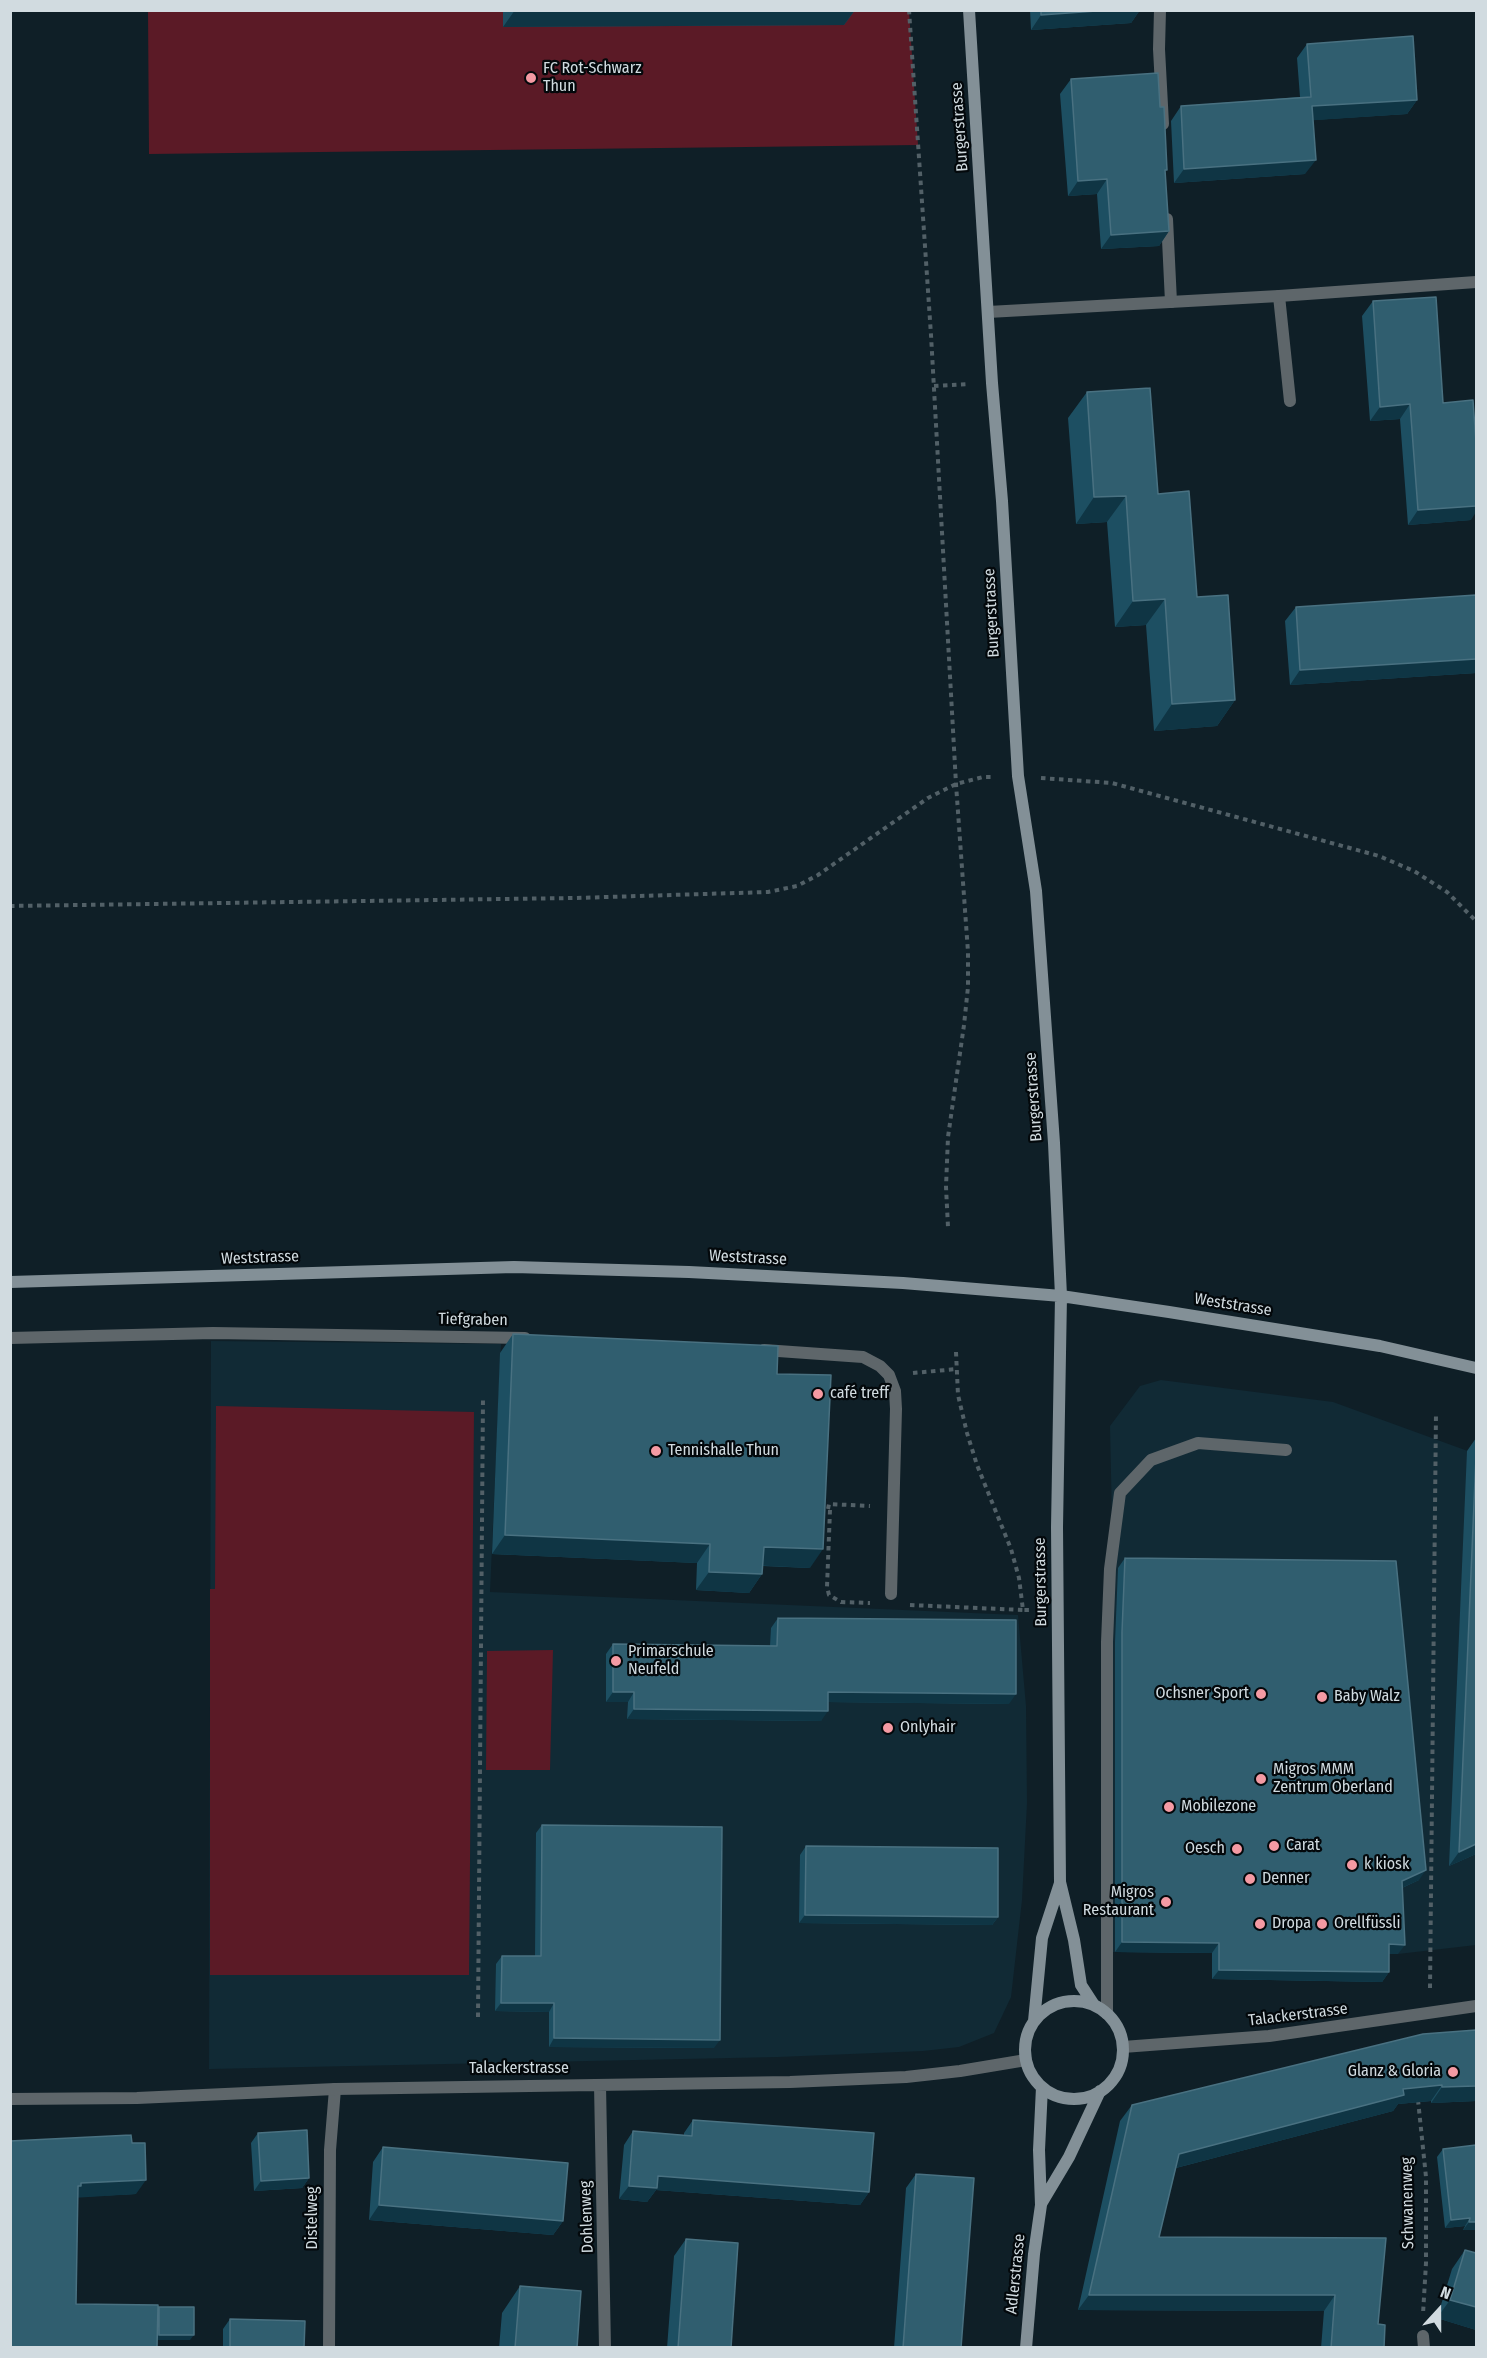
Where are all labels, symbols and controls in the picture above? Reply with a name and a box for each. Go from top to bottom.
place label: FC Rot-Schwarz Thun [543,59,641,97]
marker: FC Rot-Schwarz Thun [524,71,538,85]
street label: Burgerstrasse [947,82,973,172]
street label: Burgerstrasse [980,568,1004,658]
street label: Burgerstrasse [1021,1052,1047,1142]
street label: Weststrasse [709,1246,787,1270]
street label: Weststrasse [221,1247,299,1269]
street label: Weststrasse [1193,1289,1273,1321]
street label: Tiefgraben [438,1310,508,1330]
place label: café treff [830,1384,889,1404]
marker: café treff [811,1387,825,1401]
place label: Tennishalle Thun [668,1441,779,1461]
marker: Tennishalle Thun [649,1444,663,1458]
street label: Burgerstrasse [1031,1537,1051,1627]
place label: Primarschule Neufeld [628,1642,714,1680]
marker: Primarschule Neufeld [609,1654,623,1668]
place label: Ochsner Sport [1155,1684,1249,1704]
marker: Ochsner Sport [1254,1687,1268,1701]
place label: Baby Walz [1334,1687,1400,1707]
marker: Baby Walz [1315,1690,1329,1704]
place label: Onlyhair [900,1718,956,1738]
marker: Onlyhair [881,1721,895,1735]
place label: Migros MMM Zentrum Oberland [1273,1760,1393,1798]
marker: Migros MMM Zentrum Oberland [1254,1772,1268,1786]
place label: Mobilezone [1181,1797,1256,1817]
marker: Mobilezone [1162,1800,1176,1814]
place label: Carat [1286,1836,1320,1856]
place label: Oesch [1185,1839,1225,1859]
marker: Carat [1267,1839,1281,1853]
marker: Oesch [1230,1842,1244,1856]
place label: k kiosk [1364,1855,1409,1875]
marker: k kiosk [1345,1858,1359,1872]
place label: Denner [1262,1869,1310,1889]
marker: Denner [1243,1872,1257,1886]
place label: Migros Restaurant [1083,1883,1154,1921]
marker: Migros Restaurant [1159,1895,1173,1909]
place label: Dropa [1272,1914,1311,1934]
place label: Orellfüssli [1334,1914,1401,1934]
marker: Dropa [1253,1917,1267,1931]
marker: Orellfüssli [1315,1917,1329,1931]
street label: Talackerstrasse [1247,1999,1349,2031]
street label: Talackerstrasse [469,2059,569,2079]
place label: Glanz & Gloria [1348,2062,1441,2082]
marker: Glanz & Gloria [1446,2065,1460,2079]
street label: Schwanenweg [1398,2157,1418,2249]
street label: Dohlenweg [576,2180,598,2254]
street label: Distelweg [303,2186,323,2250]
street label: Adlerstrasse [1002,2233,1030,2315]
north arrow [1409,2280,1469,2340]
text: N [1438,2282,1454,2303]

